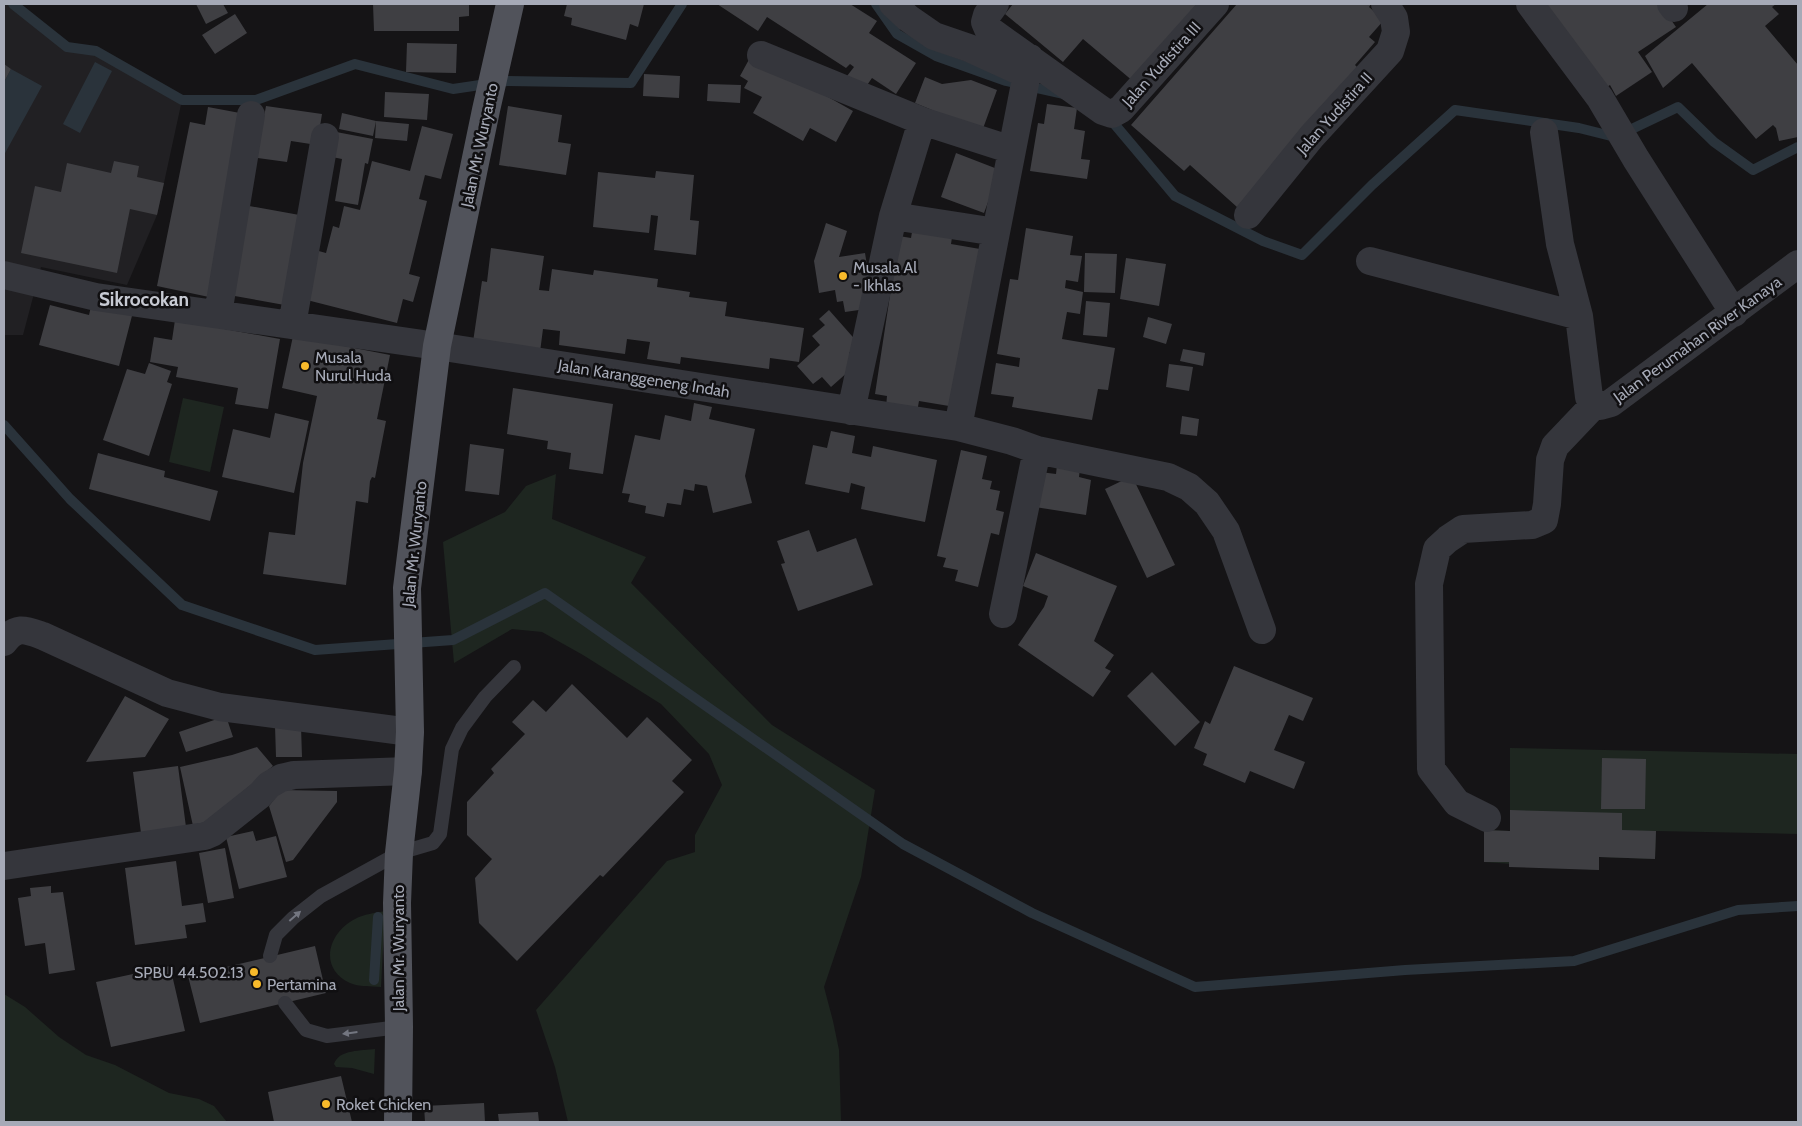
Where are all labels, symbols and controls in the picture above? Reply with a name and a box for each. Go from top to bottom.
street label: Jalan Yudistira III [1117,18,1205,112]
street label: Jalan Yudistira II [1292,68,1376,159]
street label: Jalan Mr. Wuryanto [457,81,502,210]
place label: Musala Al - Ikhlas [853,258,917,295]
marker: Musala Al - Ikhlas [837,270,849,282]
street label: Jalan Perumahan River Kanaya [1609,272,1785,407]
district label: Sikrocokan [99,288,189,311]
place label: Musala Nurul Huda [315,348,392,385]
street label: Jalan Karanggeneng Indah [556,355,731,401]
marker: Musala Nurul Huda [299,360,311,372]
street label: Jalan Mr. Wuryanto [398,480,431,609]
street label: Jalan Mr. Wuryanto [389,884,408,1012]
one-way arrow [288,911,301,922]
place label: SPBU 44.502.13 [134,963,244,982]
marker: SPBU 44.502.13 [248,966,260,978]
place label: Pertamina [267,975,337,994]
marker: Pertamina [251,978,263,990]
one-way arrow [342,1029,358,1037]
place label: Roket Chicken [336,1095,431,1114]
marker: Roket Chicken [320,1098,332,1110]

